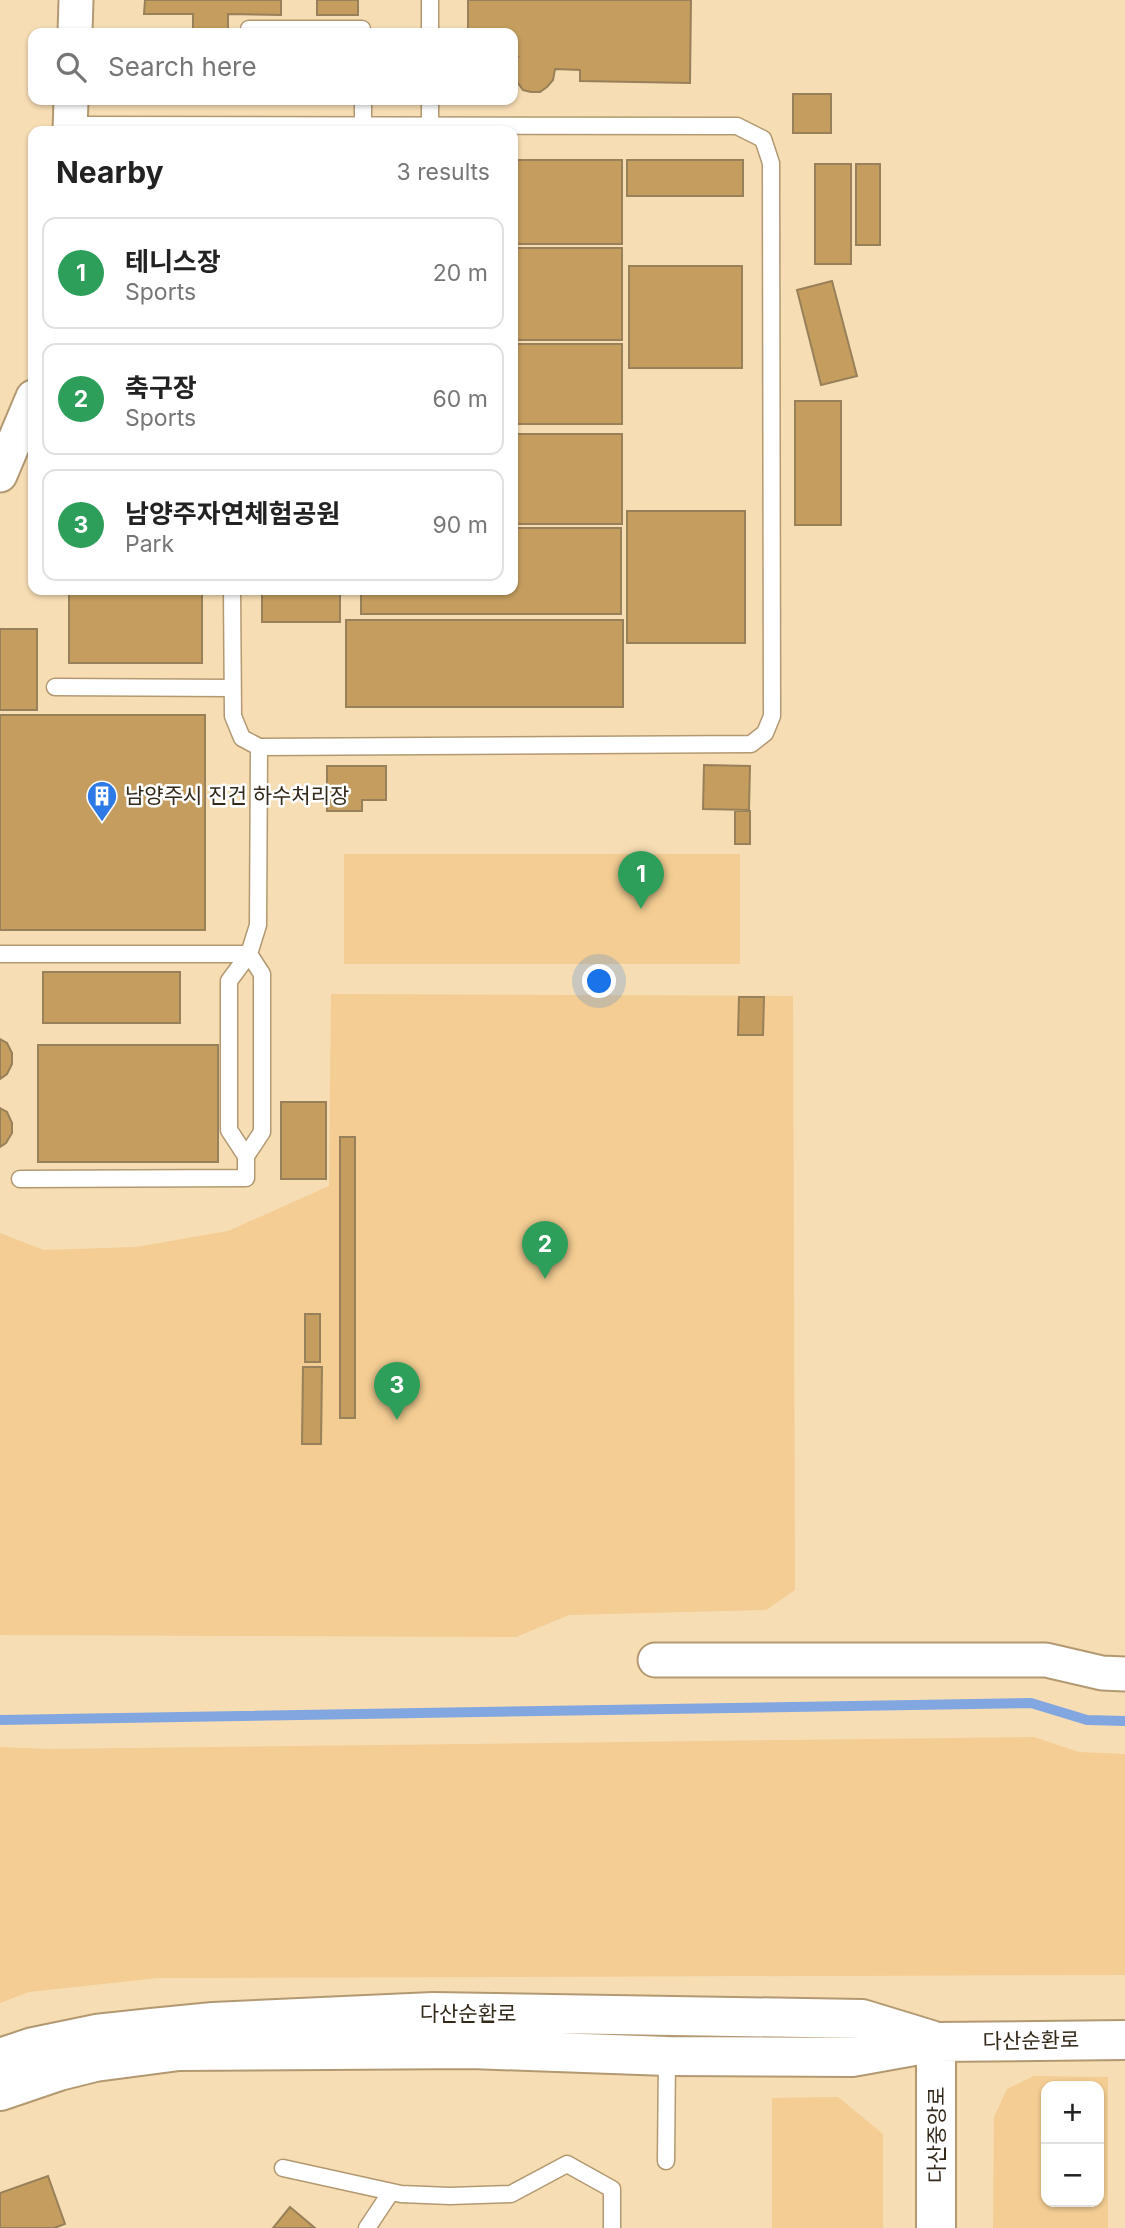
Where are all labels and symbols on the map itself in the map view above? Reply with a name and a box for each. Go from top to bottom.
building icon: 남양주시 진건 하수처리장 [85,779,119,823]
place label: 남양주시 진건 하수처리장 [125,783,349,808]
pin: 1 [618,851,664,909]
your location [582,964,616,998]
pin: 2 [522,1221,568,1279]
pin: 3 [374,1362,420,1420]
street label: 다산순환로 [420,2001,516,2026]
street label: 다산순환로 [982,2027,1080,2054]
street label: 다산중앙로 [924,2087,949,2183]

